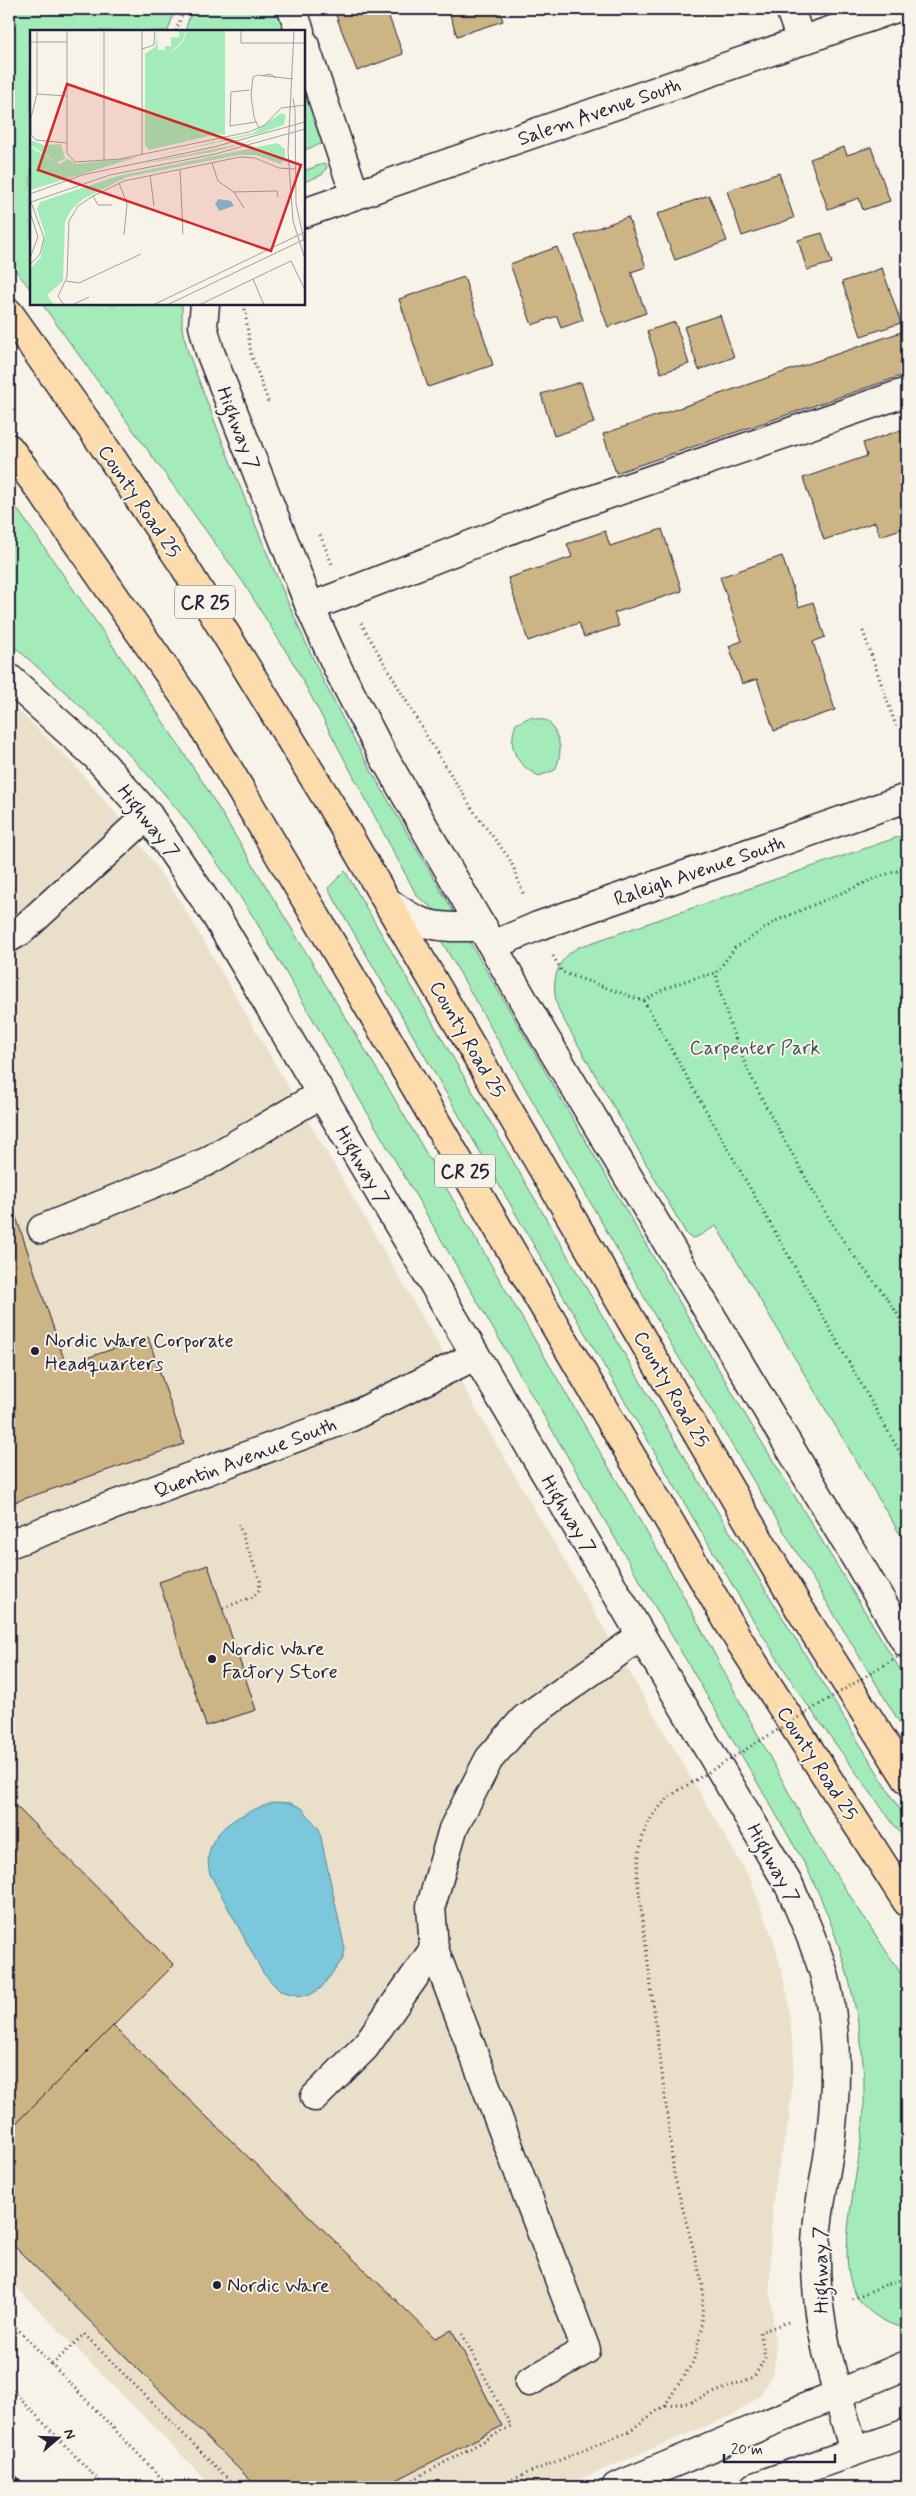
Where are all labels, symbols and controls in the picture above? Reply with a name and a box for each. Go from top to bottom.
inset map [30,30,305,305]
street label: Salem Avenue South [514,72,685,153]
street label: Highway 7 [207,383,266,475]
street label: County Road 25 [91,440,187,564]
road number: CR 25 [175,586,235,618]
street label: Highway 7 [109,779,185,866]
street label: Raleigh Avenue South [610,830,789,913]
street label: County Road 25 [422,976,511,1103]
park label: Carpenter Park [690,1035,820,1062]
street label: Highway 7 [326,1121,395,1211]
road number: CR 25 [435,1154,495,1188]
street label: County Road 25 [626,1326,715,1453]
place label: Nordic Ware Corporate Headquarters [45,1328,234,1378]
marker: Nordic Ware Corporate Headquarters [29,1345,41,1357]
street label: Quentin Avenue South [150,1411,341,1506]
street label: Highway 7 [532,1470,602,1560]
place label: Nordic Ware Factory Store [222,1636,338,1686]
marker: Nordic Ware Factory Store [206,1653,218,1665]
street label: County Road 25 [770,1701,864,1826]
street label: Highway 7 [738,1819,806,1909]
street label: Highway 7 [807,2226,838,2314]
place label: Nordic Ware [227,2273,330,2300]
marker: Nordic Ware [211,2279,223,2291]
north arrow [32,2414,82,2464]
text: N [59,2427,79,2441]
scale bar [724,2431,835,2463]
text: 20 m [731,2440,763,2460]

